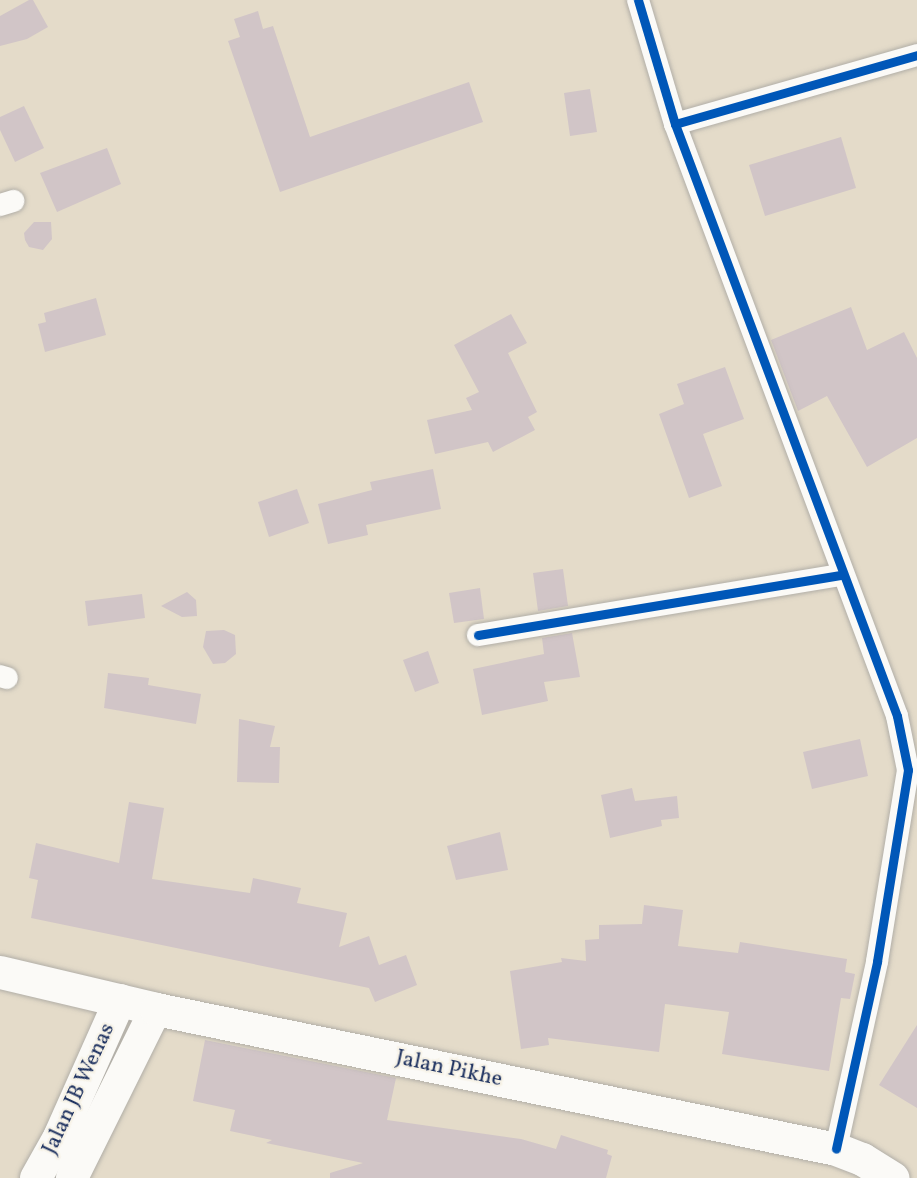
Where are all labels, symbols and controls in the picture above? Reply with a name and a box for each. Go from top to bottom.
street label: Jalan JB Wenas [37,1019,121,1159]
street label: Jalan Pikhe [393,1045,505,1093]

